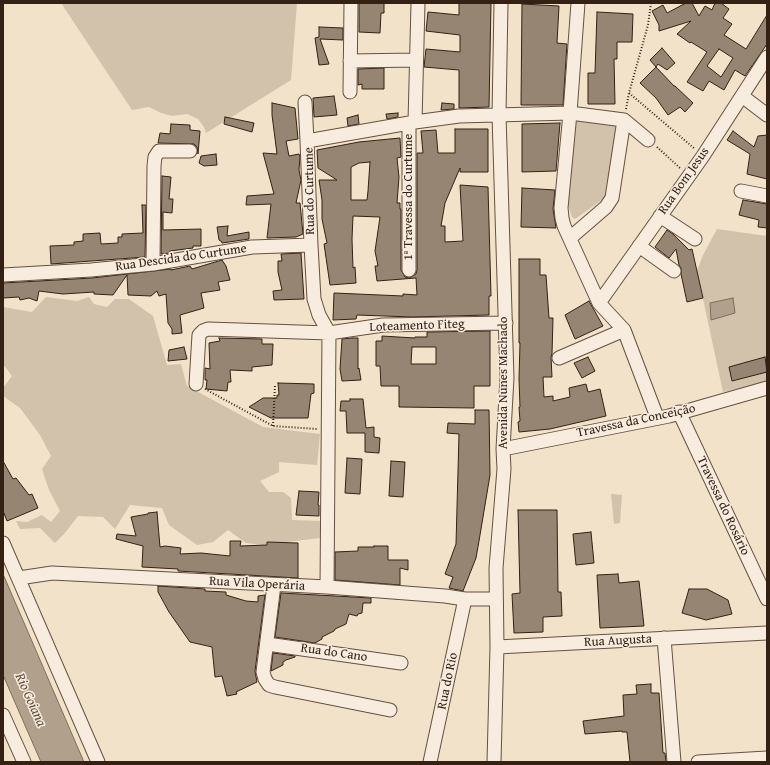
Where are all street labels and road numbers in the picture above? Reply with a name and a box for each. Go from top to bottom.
street label: 1ª Travessa do Curtume [401,134,417,260]
street label: Rua Bom Jesus [655,144,713,218]
street label: Rua do Curtume [301,147,319,235]
street label: Rua Descida do Curtume [114,241,248,275]
street label: Loteamento Fiteg [369,317,465,335]
street label: Avenida Nunes Machado [496,317,512,449]
street label: Travessa da Conceição [575,401,697,441]
street label: Travessa do Rosário [693,454,753,558]
street label: Rua Vila Operária [209,574,305,594]
street label: Rua Augusta [584,631,652,651]
street label: Rua do Cano [300,641,368,665]
street label: Rua do Rio [434,651,462,711]

